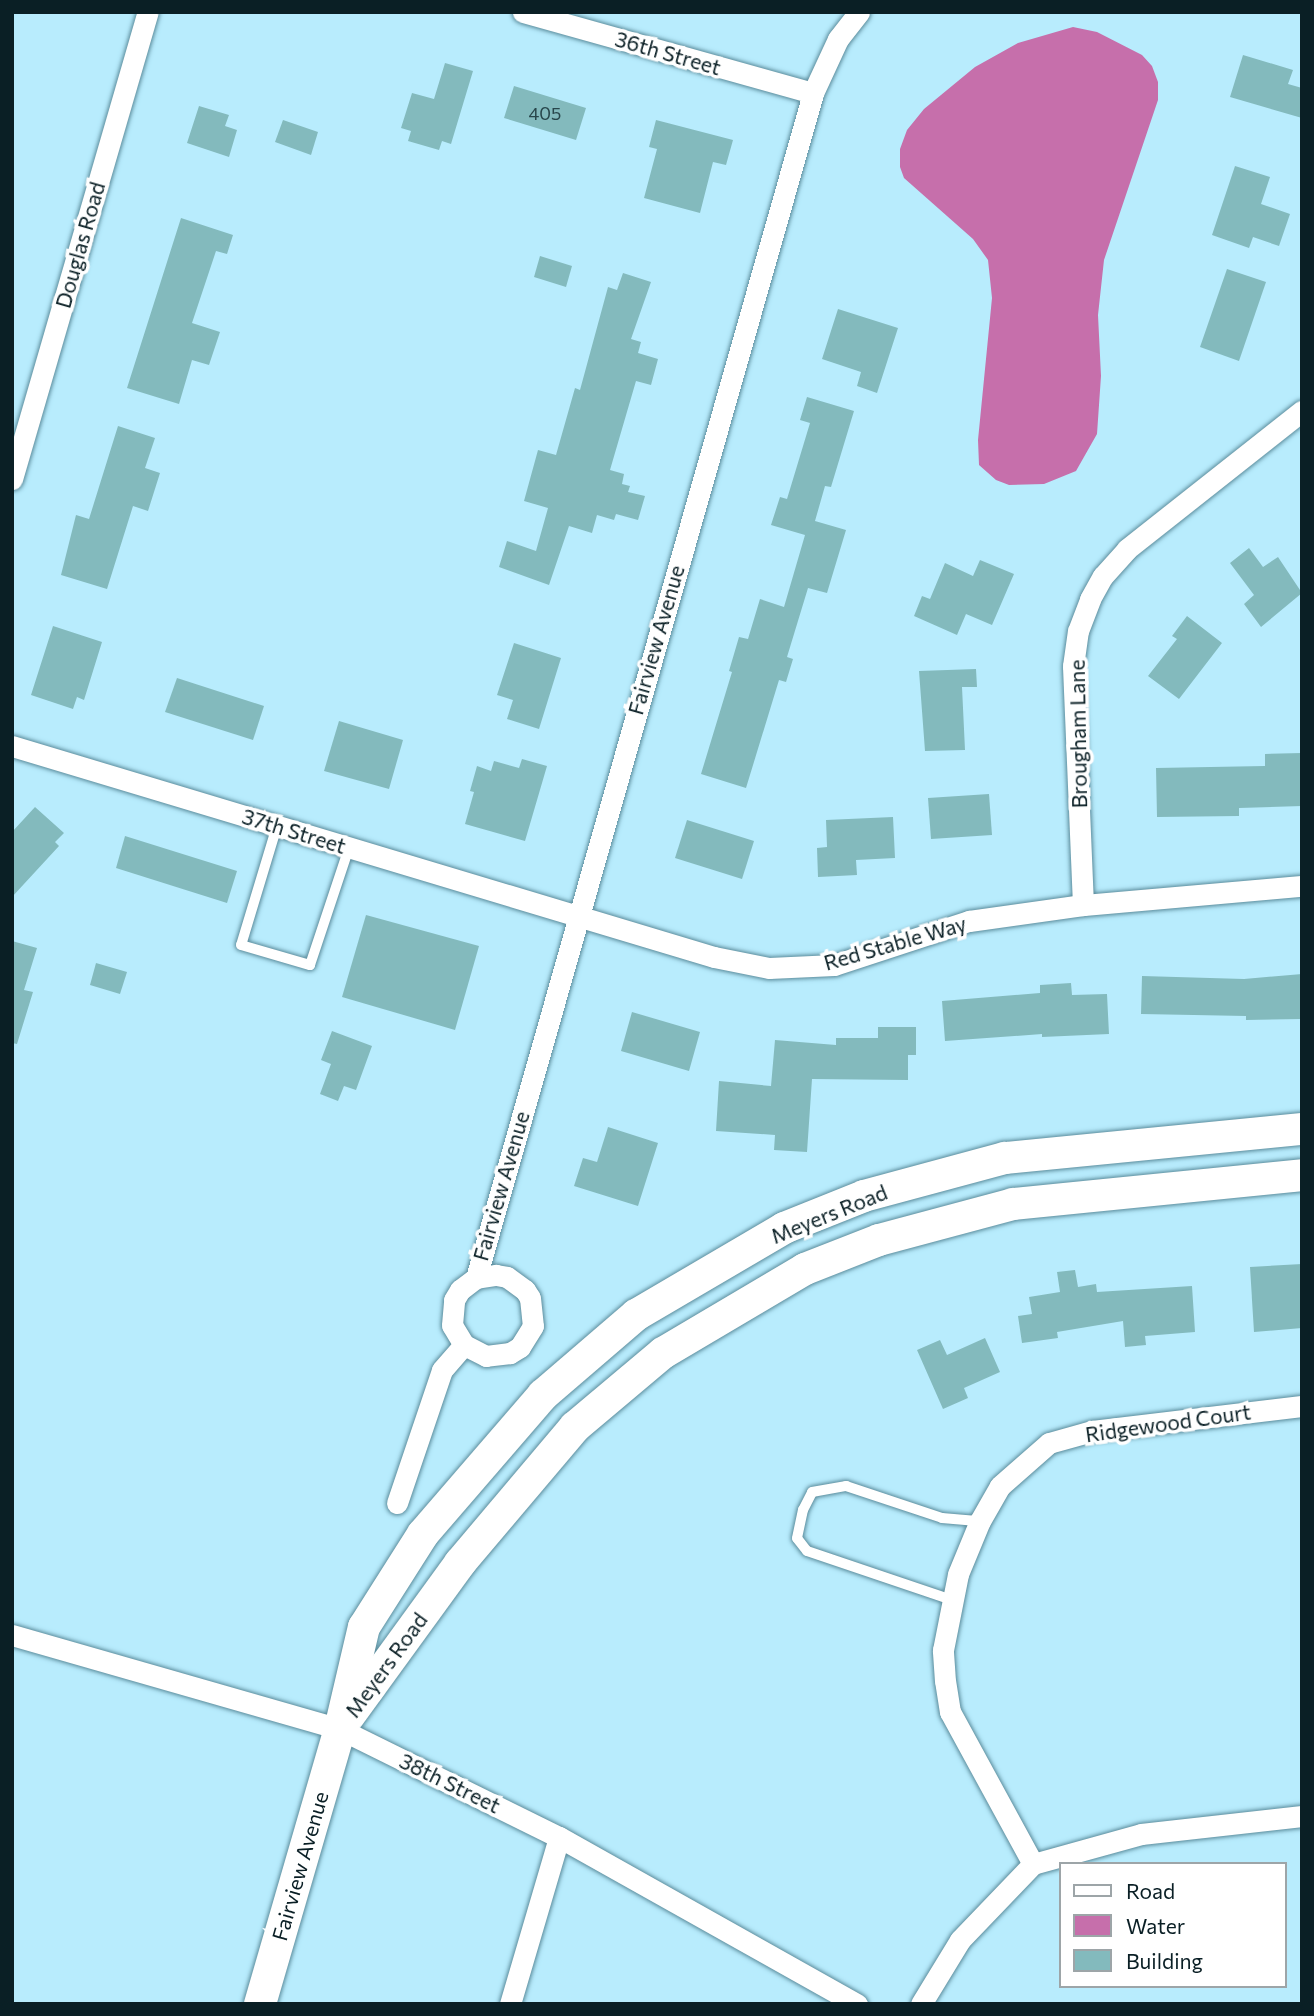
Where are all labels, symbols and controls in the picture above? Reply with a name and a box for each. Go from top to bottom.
street label: 36th Street [612,26,724,80]
house number: 405 [529,102,561,124]
street label: Douglas Road [50,179,110,311]
street label: Fairview Avenue [623,562,689,718]
street label: Brougham Lane [1064,659,1092,809]
street label: 37th Street [239,803,349,859]
street label: Red Stable Way [821,911,969,975]
street label: Fairview Avenue [468,1108,534,1264]
street label: Meyers Road [767,1179,891,1249]
street label: Ridgewood Court [1084,1399,1252,1447]
street label: Meyers Road [340,1608,432,1722]
street label: 38th Street [396,1748,504,1818]
street label: Fairview Avenue [267,1788,333,1944]
legend [1058,1862,1286,1988]
text: Road [1126,1878,1175,1903]
text: Water [1126,1913,1185,1938]
text: Building [1126,1948,1203,1973]

